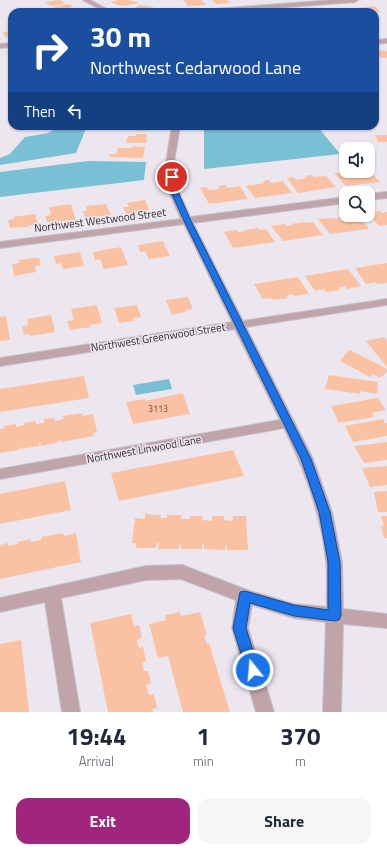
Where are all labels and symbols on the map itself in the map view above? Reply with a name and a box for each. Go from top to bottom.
pin [155,160,189,194]
street label: Northwest Westwood Street [33,204,167,236]
street label: Northwest Greenwood Street [90,318,227,356]
house number: 3113 [148,402,168,415]
street label: Northwest Linwood Lane [86,431,203,467]
position arrow [232,649,274,691]

